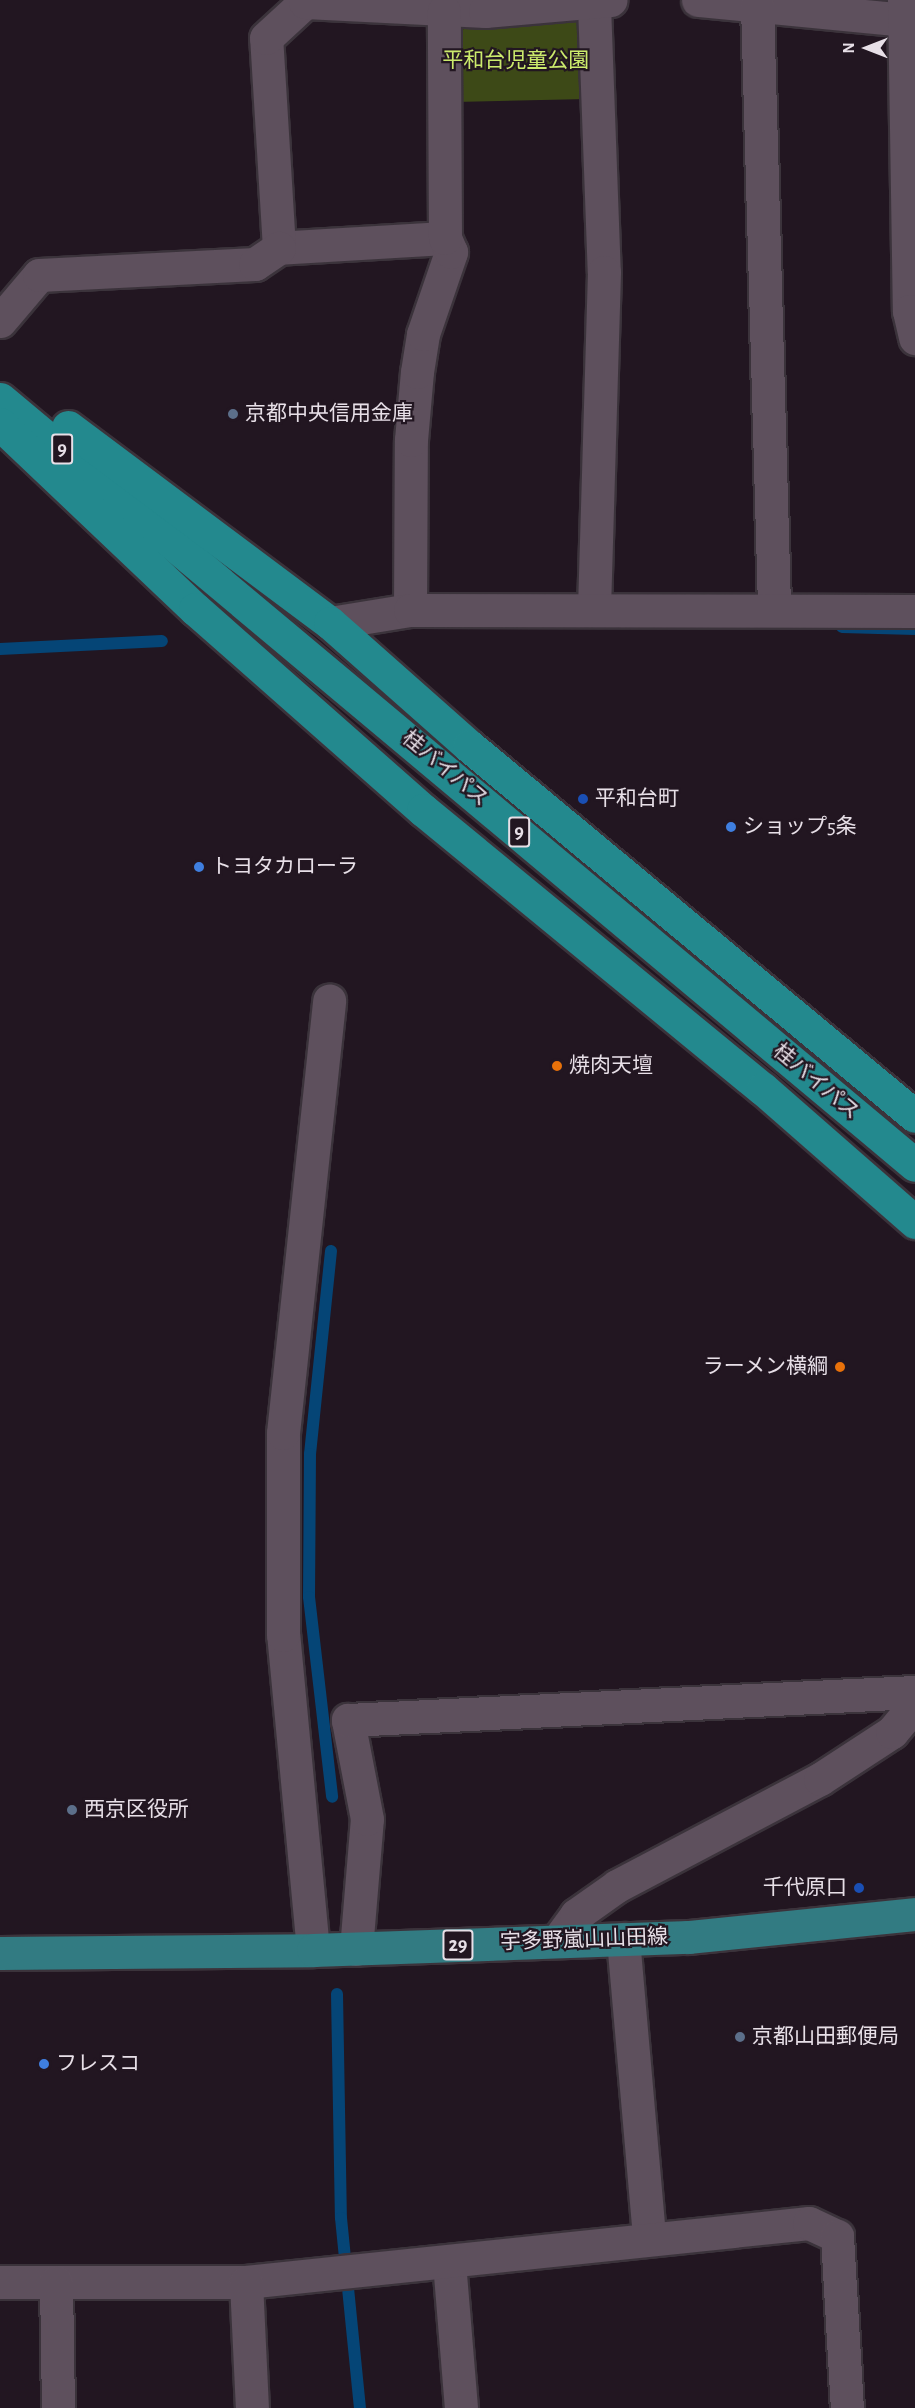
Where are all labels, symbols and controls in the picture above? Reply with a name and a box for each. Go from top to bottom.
north arrow [837,18,897,78]
text: N [841,42,857,54]
park label: 平和台児童公園 [443,48,589,74]
place label: 京都中央信用金庫 [245,401,413,427]
marker: 京都中央信用金庫 [226,407,240,421]
road number: 9 [50,432,74,466]
street label: 桂バイパス [397,726,493,812]
place label: 平和台町 [595,786,679,812]
marker: 平和台町 [576,792,590,806]
place label: ショップ5条 [743,814,857,840]
road number: 9 [507,815,531,849]
marker: ショップ5条 [724,820,738,834]
place label: トヨタカローラ [211,854,358,880]
marker: トヨタカローラ [192,860,206,874]
street label: 桂バイパス [768,1039,864,1125]
place label: 焼肉天壇 [569,1053,653,1079]
marker: 焼肉天壇 [550,1059,564,1073]
place label: ラーメン横綱 [702,1354,828,1380]
marker: ラーメン横綱 [833,1360,847,1374]
place label: 西京区役所 [84,1797,189,1823]
marker: 西京区役所 [65,1803,79,1817]
place label: 千代原口 [763,1875,847,1901]
marker: 千代原口 [852,1881,866,1895]
street label: 宇多野嵐山山田線 [500,1924,668,1956]
road number: 29 [442,1928,474,1962]
place label: 京都山田郵便局 [752,2024,899,2050]
marker: 京都山田郵便局 [733,2030,747,2044]
place label: フレスコ [56,2051,140,2077]
marker: フレスコ [37,2057,51,2071]

